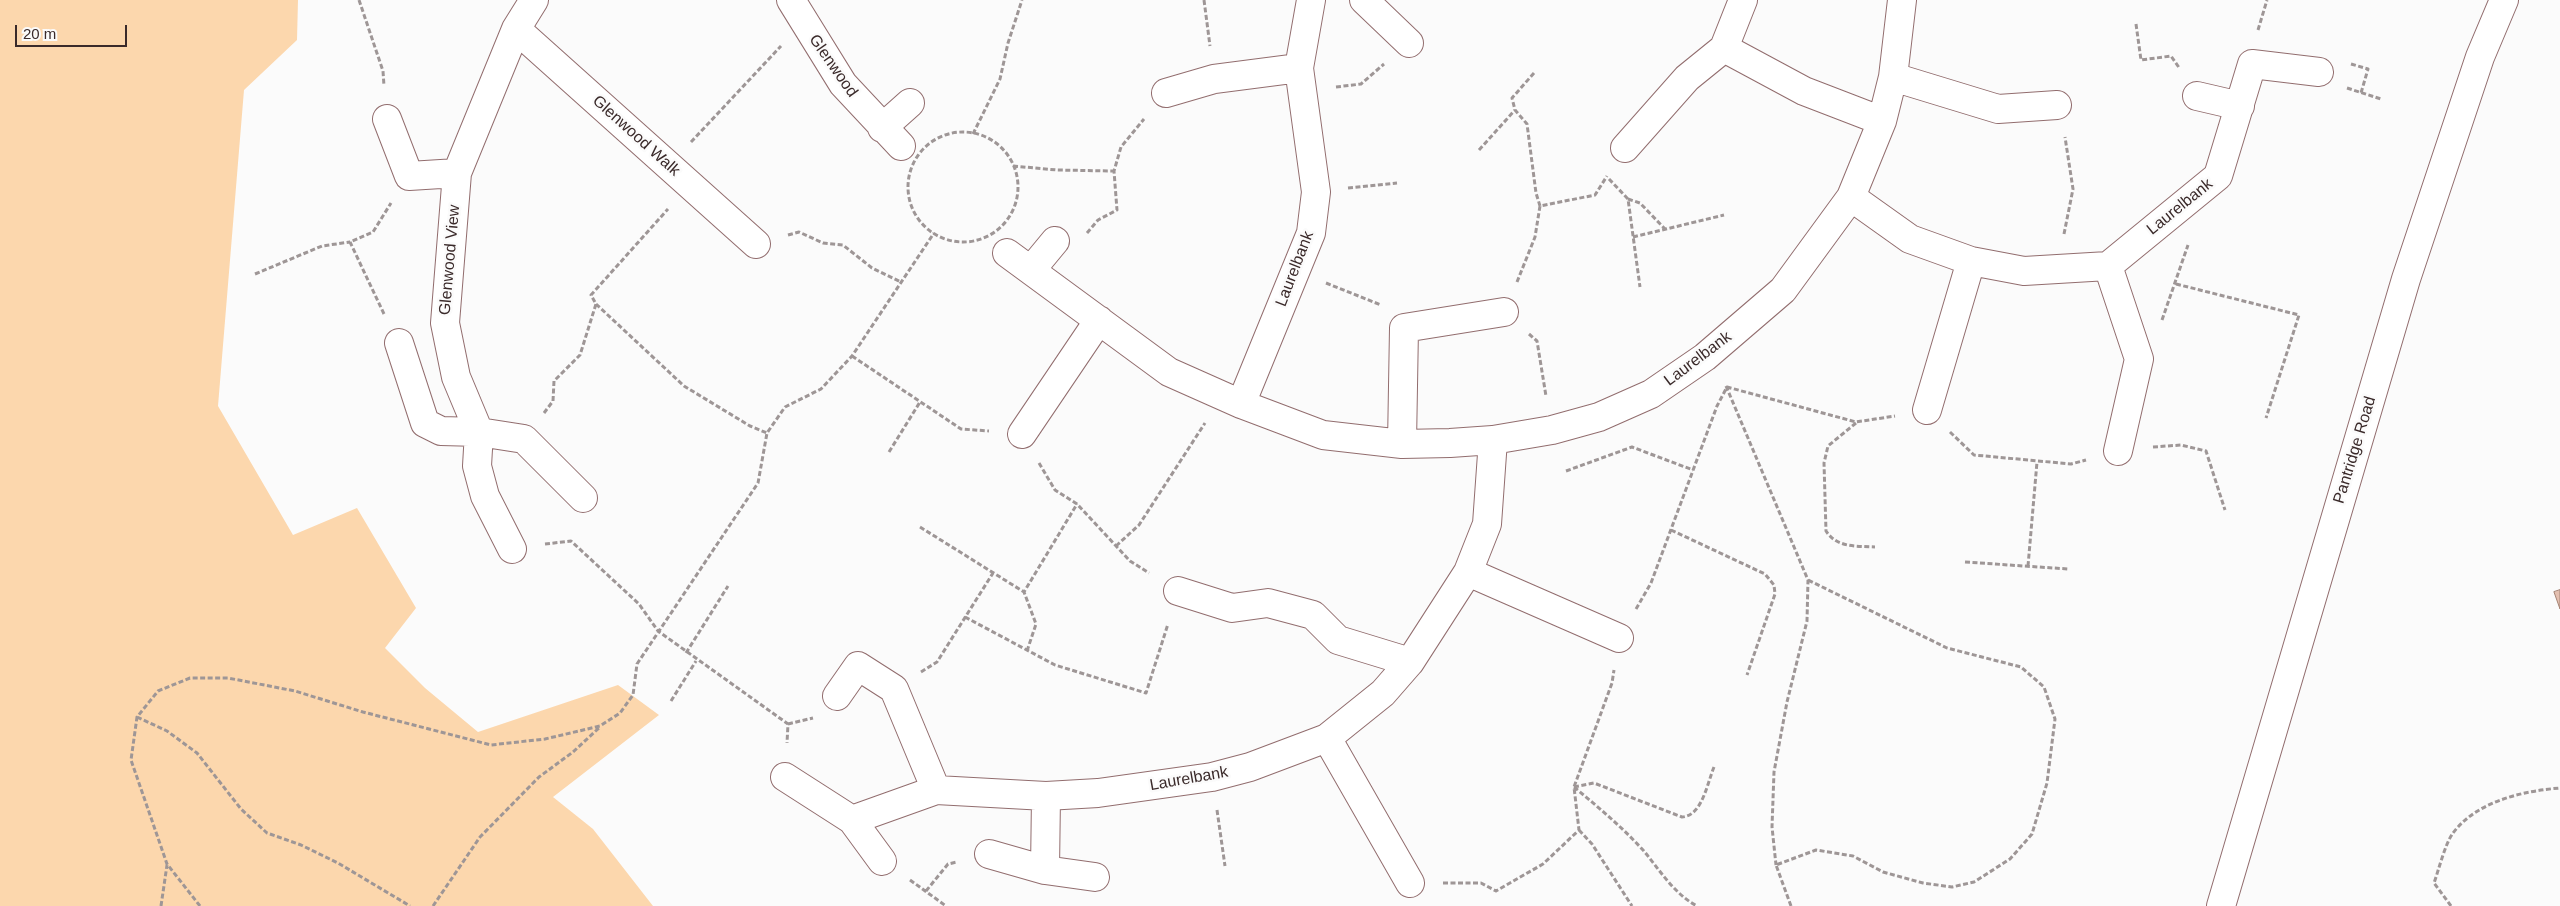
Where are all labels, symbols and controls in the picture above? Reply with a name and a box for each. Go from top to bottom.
scale bar [18,15,130,47]
text: 20 m [23,25,56,42]
street label: Glenwood [804,31,862,101]
street label: Glenwood Walk [588,92,684,180]
street label: Laurelbank [2143,175,2217,239]
street label: Glenwood View [436,204,464,316]
street label: Laurelbank [1272,229,1318,309]
street label: Laurelbank [1661,328,1735,390]
street label: Pantridge Road [2330,394,2380,506]
street label: Laurelbank [1148,763,1230,795]

